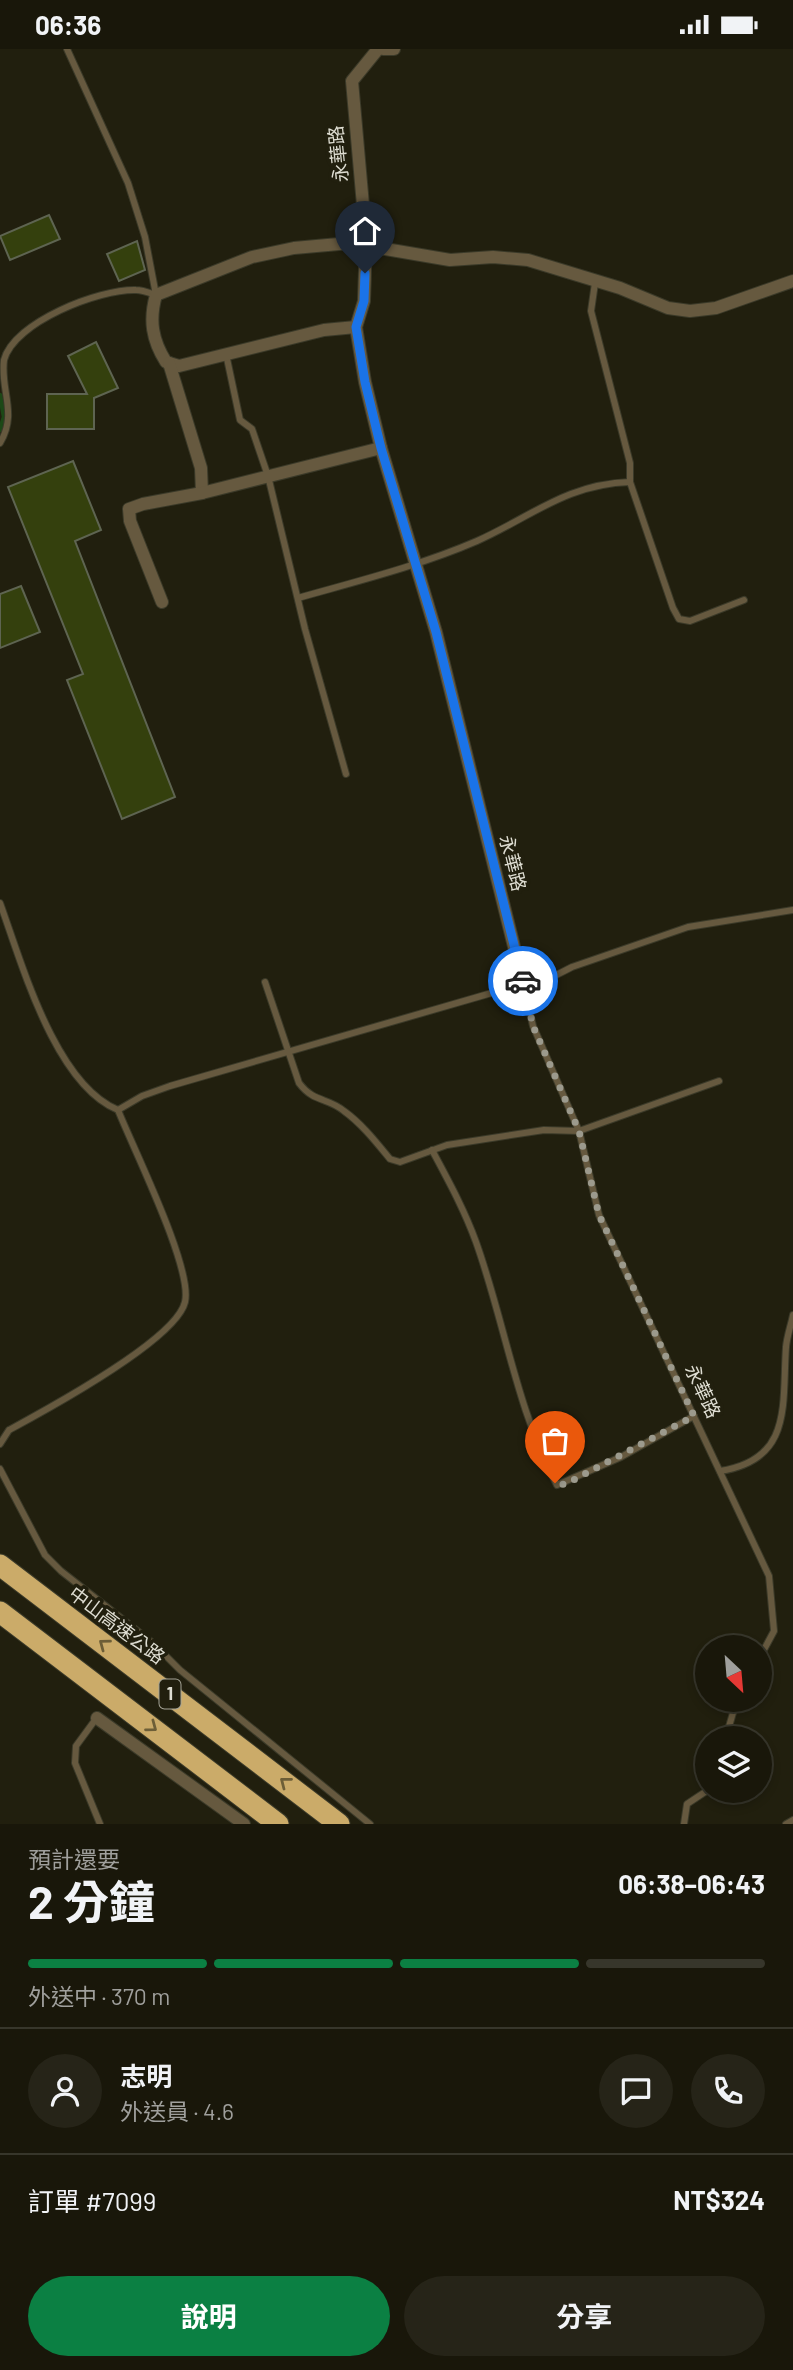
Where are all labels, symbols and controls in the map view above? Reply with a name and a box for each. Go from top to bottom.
text: 06:36 [35,9,101,40]
street label: 永華路 [323,124,352,184]
pin [335,201,395,273]
icon: home [346,212,384,250]
street label: 永華路 [495,832,532,893]
courier [488,946,558,1016]
icon: car [504,962,542,1000]
street label: 永華路 [681,1360,726,1421]
pin [525,1411,585,1483]
icon: bag [536,1422,574,1460]
street label: 中山高速公路 [65,1581,170,1668]
north arrow [695,1635,772,1711]
map controls [695,1635,772,1803]
one-way arrow [99,1640,112,1653]
road number: 1 [160,1679,180,1709]
one-way arrow [144,1719,157,1731]
button: layers [695,1726,772,1803]
one-way arrow [280,1778,293,1791]
text: 預計還要 [28,1845,120,1873]
text: 06:38–06:43 [618,1868,765,1899]
text: 2 分鐘 [28,1873,155,1928]
text: 外送中 · 370 m [28,1982,170,2010]
button: person [28,2054,102,2128]
button: chat [599,2054,673,2128]
button: phone [691,2054,765,2128]
text: 志明 [120,2060,172,2091]
text: 外送員 · 4.6 [120,2097,234,2125]
text: NT$324 [673,2184,765,2215]
text: 訂單 #7099 [28,2185,156,2216]
button: 說明 [28,2276,390,2356]
button: 分享 [404,2276,765,2356]

